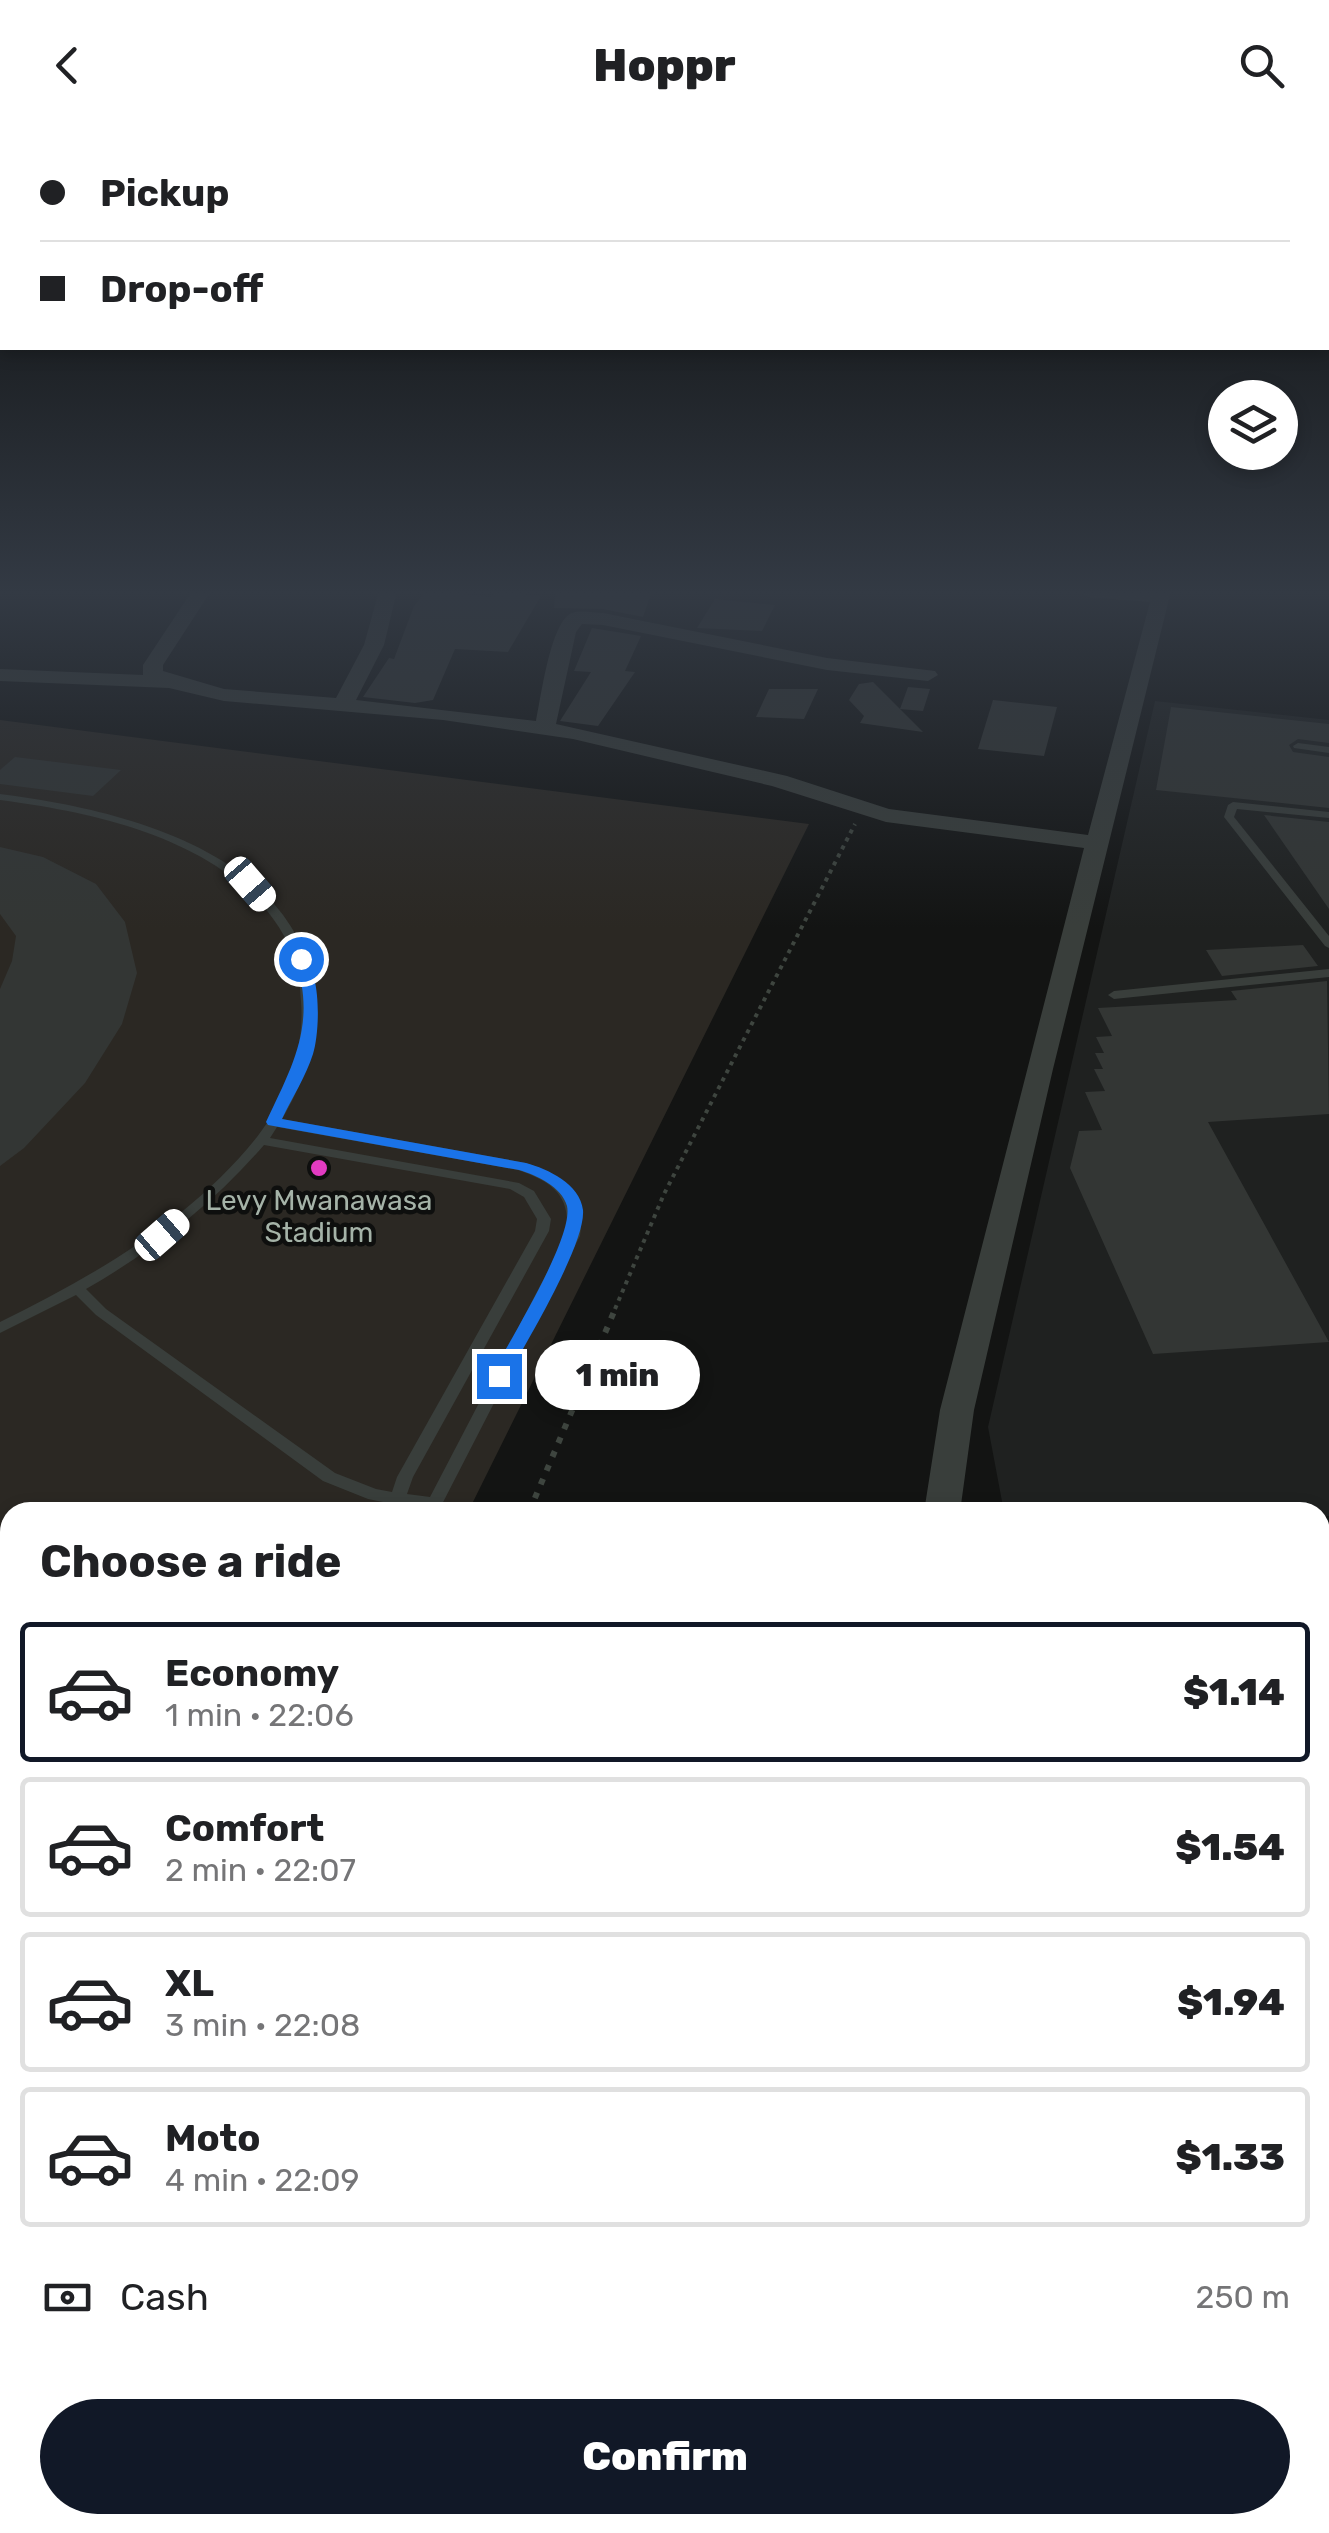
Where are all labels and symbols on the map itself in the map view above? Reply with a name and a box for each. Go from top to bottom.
car [219,852,281,916]
route start [279,937,324,982]
marker: Levy Mwanawasa Stadium [308,1157,330,1179]
place label: Levy Mwanawasa Stadium [205,1184,433,1249]
car [130,1204,194,1266]
callout: 1 min [534,1341,699,1411]
route end [477,1354,522,1399]

